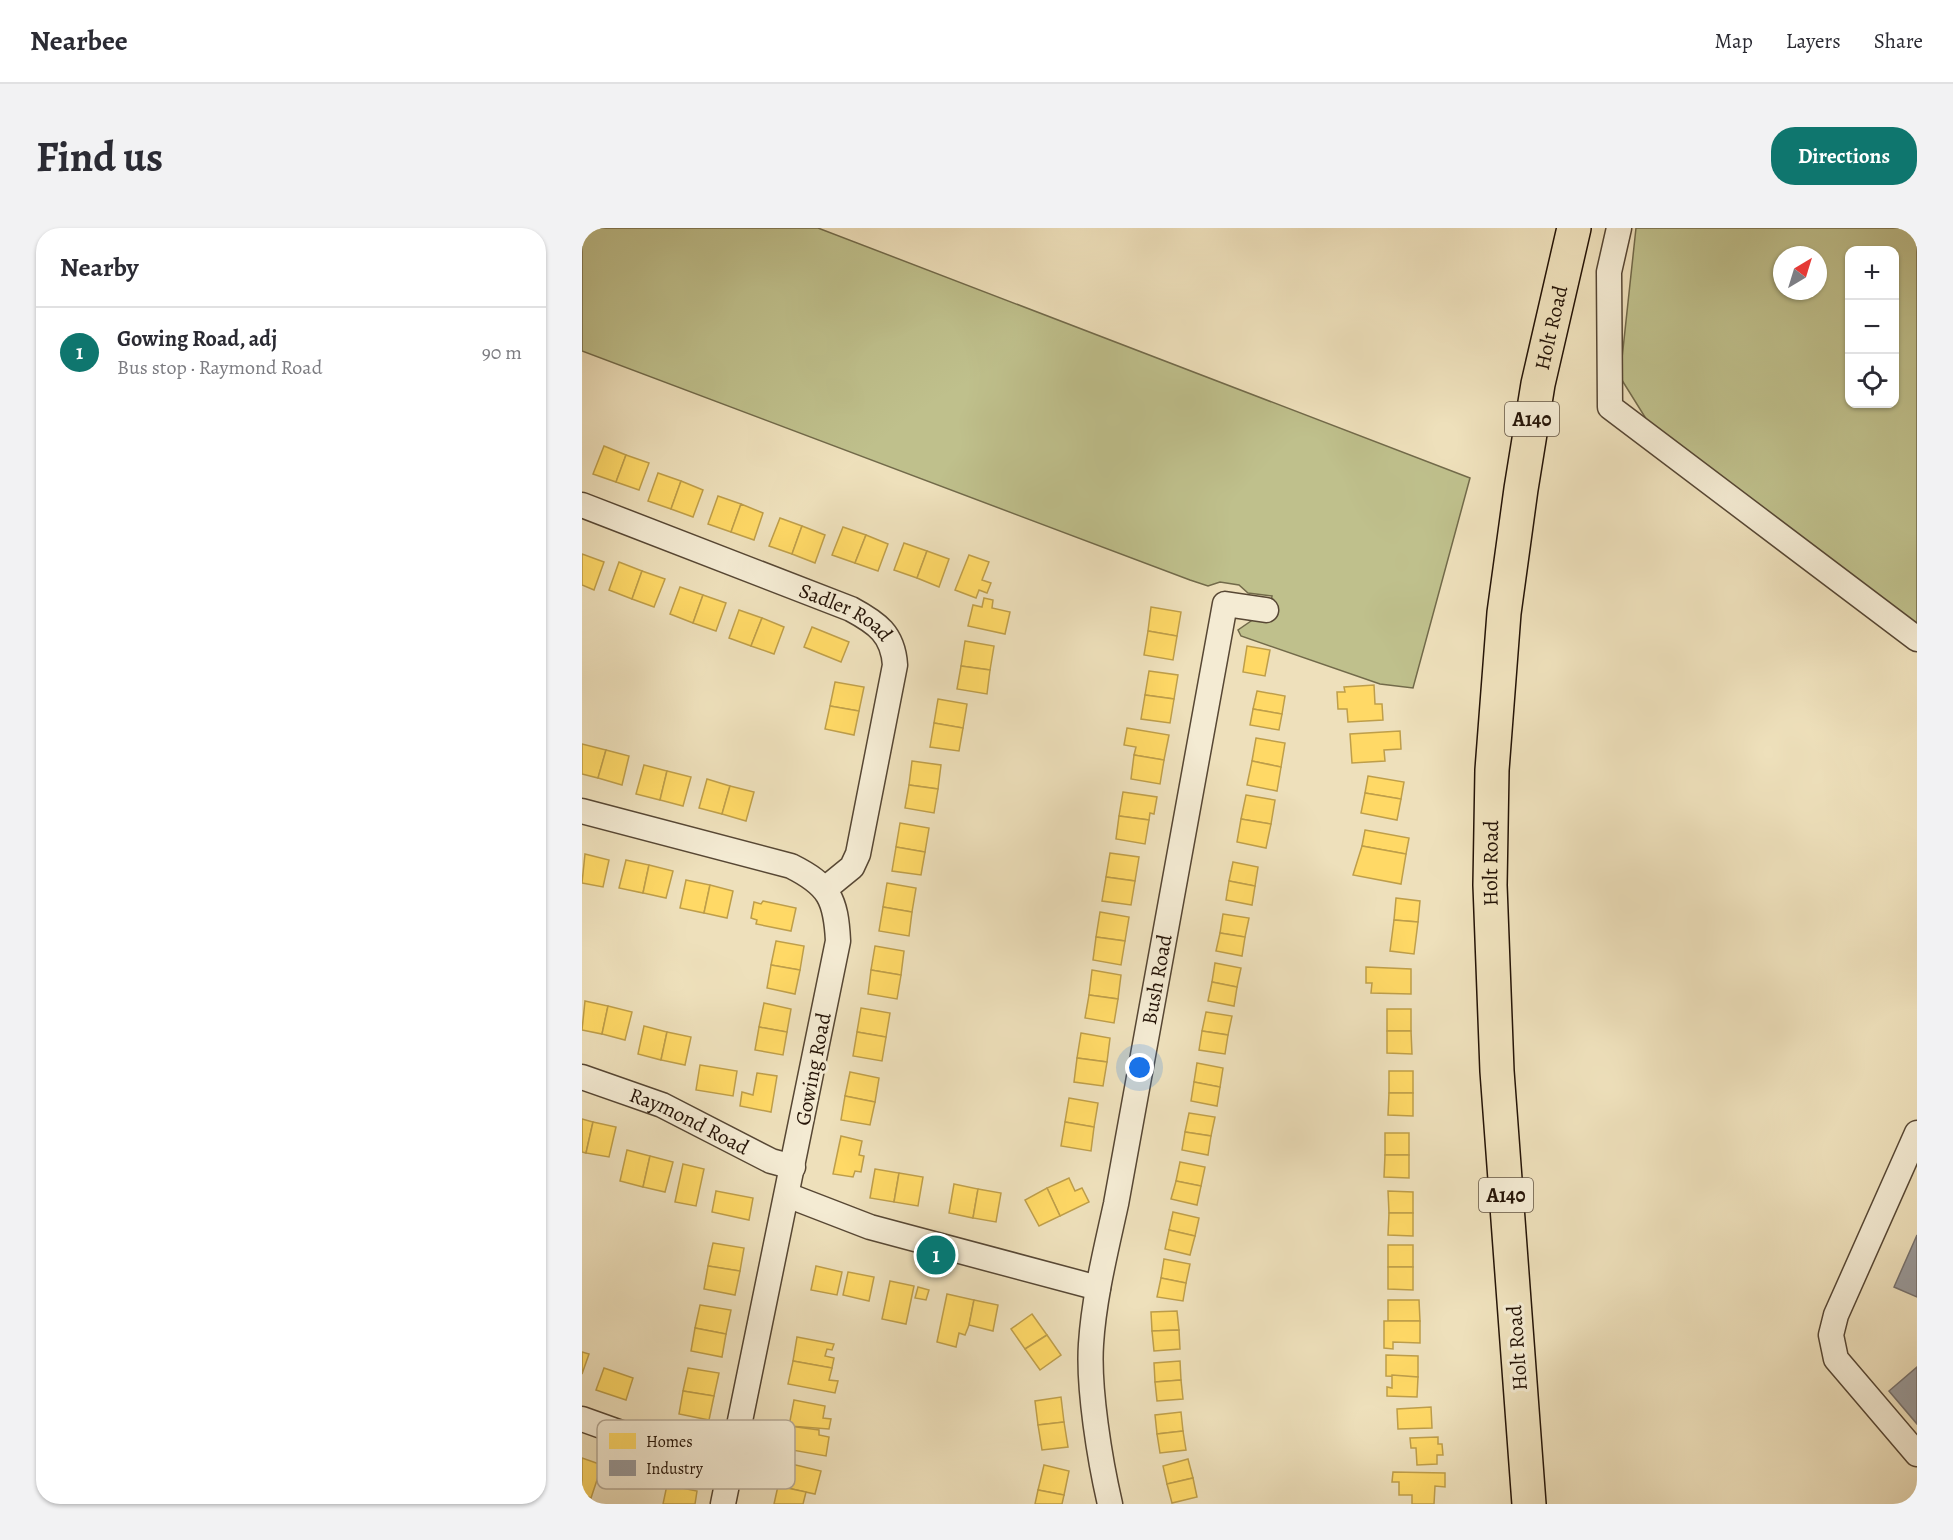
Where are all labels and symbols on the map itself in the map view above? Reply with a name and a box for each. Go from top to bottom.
north arrow [1773,246,1827,300]
street label: Holt Road [1528,282,1574,373]
road number: A140 [1505,402,1559,436]
street label: Sadler Road [795,576,900,647]
street label: Holt Road [1476,819,1505,907]
street label: Bush Road [1135,931,1179,1027]
street label: Gowing Road [788,1010,838,1128]
your location [1125,1053,1154,1082]
street label: Raymond Road [626,1081,755,1162]
road number: A140 [1479,1178,1533,1212]
pin: 1 [916,1232,956,1278]
street label: Holt Road [1500,1304,1534,1392]
legend [597,1420,795,1489]
text: Homes [646,1431,693,1453]
text: Industry [646,1458,704,1480]

